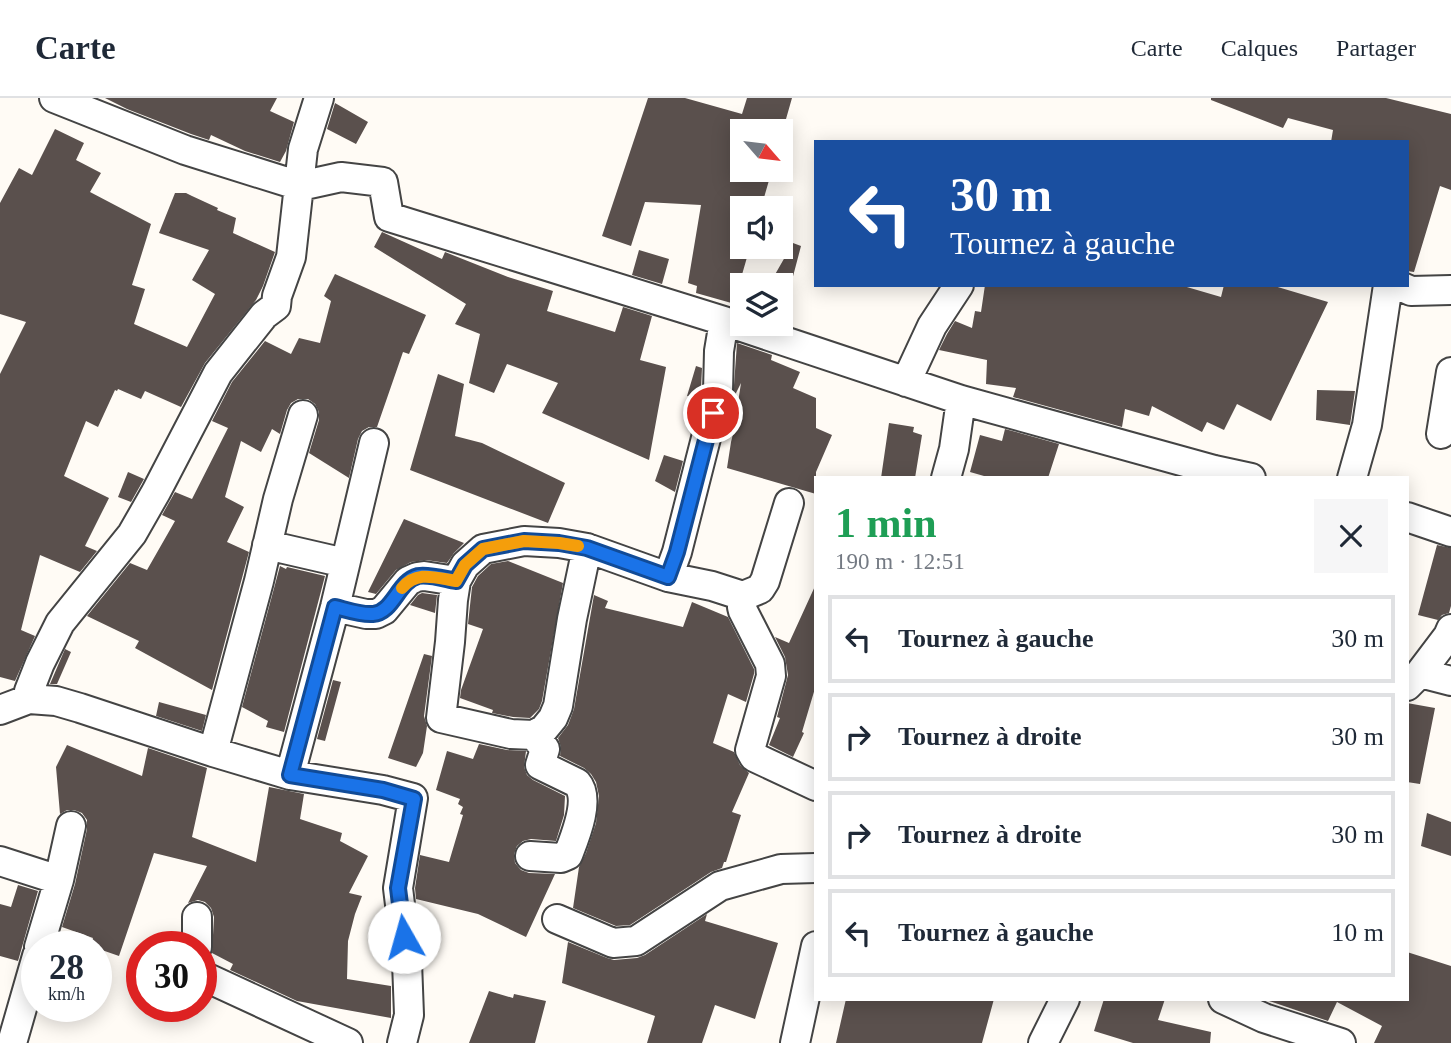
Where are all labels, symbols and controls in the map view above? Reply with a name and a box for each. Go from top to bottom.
text: Carte [35,30,116,66]
text: Carte [1131,35,1183,61]
text: Calques [1221,35,1298,61]
text: Partager [1336,35,1416,61]
north arrow [730,119,793,182]
map controls [730,119,793,336]
text: 30 m [950,167,1052,222]
icon: left [835,168,926,259]
button: sound [730,196,793,259]
text: Tournez à gauche [950,225,1175,261]
button: layers [730,273,793,336]
pin [683,383,743,443]
icon: arrive [694,394,732,432]
button: close [1314,499,1388,573]
text: 1 min [835,500,937,546]
text: 190 m · 12:51 [835,549,965,574]
icon: left [839,620,877,658]
text: Tournez à gauche [898,624,1094,653]
text: 30 m [1331,624,1384,653]
icon: right [839,718,877,756]
text: Tournez à droite [898,722,1081,751]
text: 30 m [1331,722,1384,751]
icon: right [839,816,877,854]
text: Tournez à droite [898,820,1081,849]
text: 30 m [1331,820,1384,849]
position arrow [367,900,441,974]
icon: left [839,914,877,952]
text: Tournez à gauche [898,918,1094,947]
text: 10 m [1331,918,1384,947]
speed limit sign: 30 [126,931,217,1022]
text: 28 [49,948,84,987]
text: km/h [48,984,85,1004]

